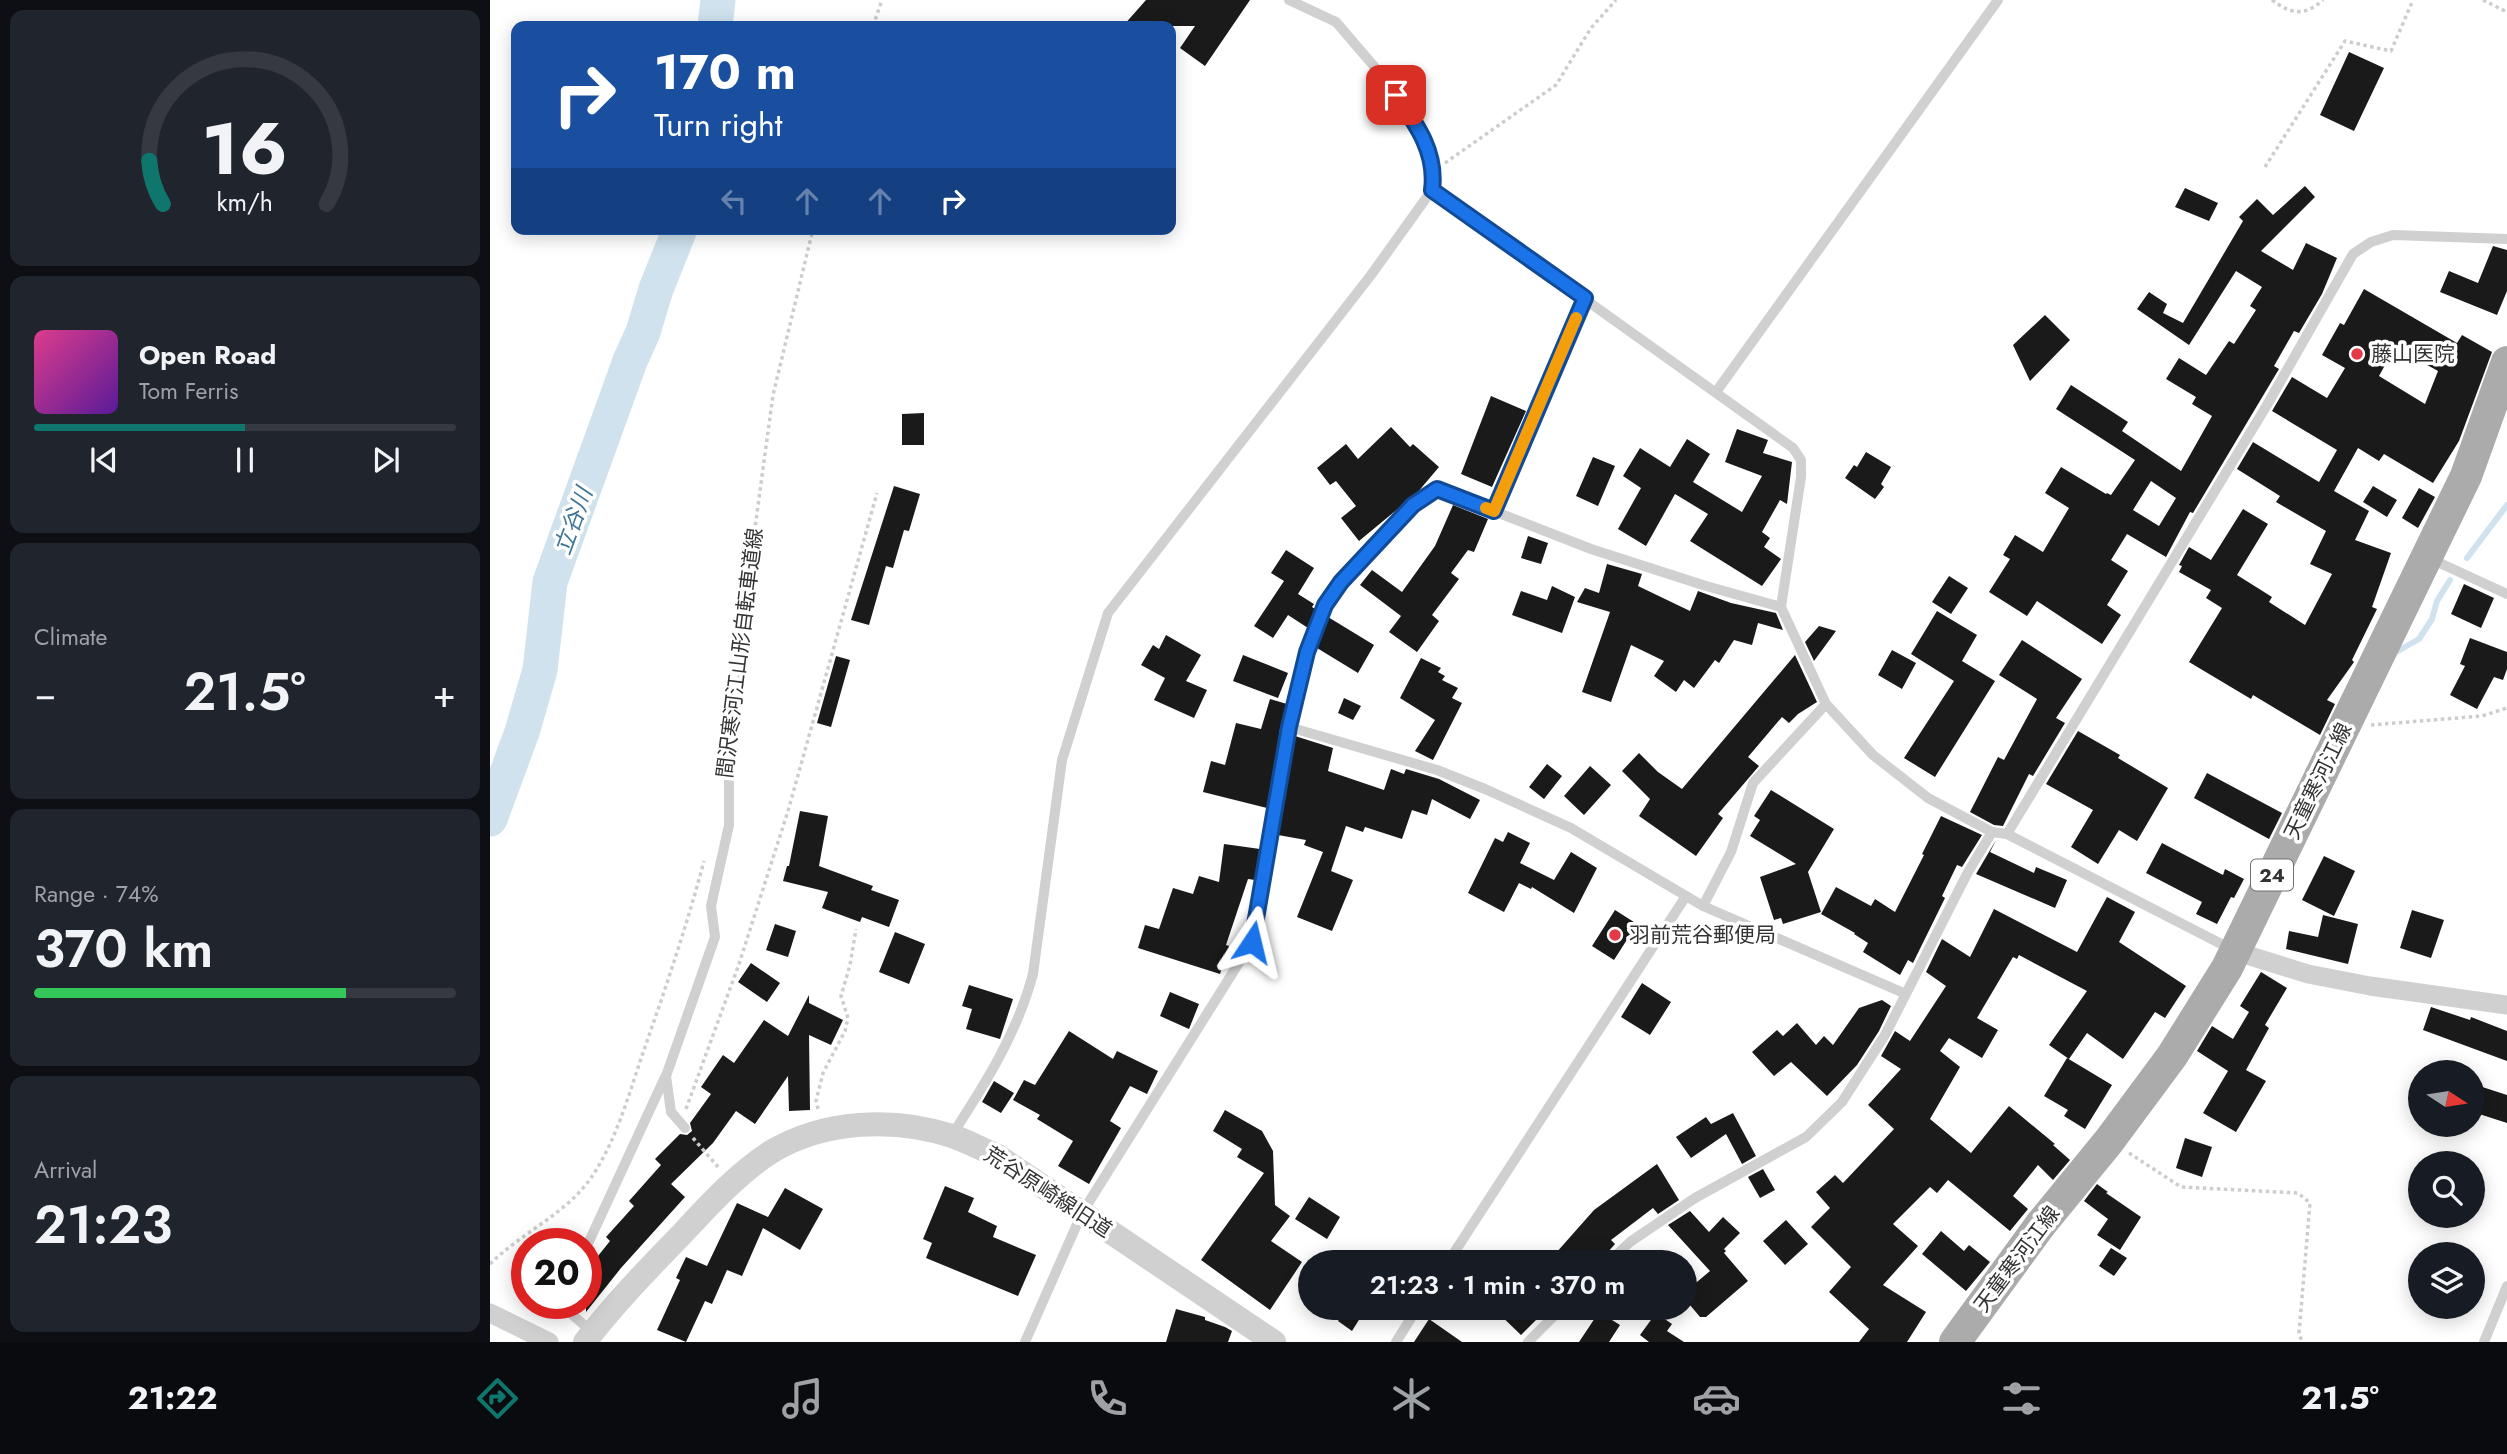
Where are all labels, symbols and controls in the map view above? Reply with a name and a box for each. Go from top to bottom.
text: 170 m [654,37,796,107]
icon: right [539,49,630,140]
pin [1366,65,1426,125]
icon: arrive [1377,76,1415,114]
text: 16 [202,97,288,202]
text: Turn right [654,102,783,148]
icon: left [715,182,753,220]
icon: ahead [788,182,826,220]
icon: ahead [861,182,899,220]
icon: right [934,182,972,220]
text: km/h [217,184,273,220]
text: Open Road [139,336,276,374]
place label: 藤山医院 [2371,339,2455,369]
marker: 藤山医院 [2349,346,2365,362]
text: Tom Ferris [139,374,238,408]
icon: previous [85,441,123,479]
icon: pause [226,441,264,479]
icon: next [367,441,405,479]
water label: 立谷川 [545,480,602,559]
street label: 間沢寒河江山形自転車道線 [710,526,770,780]
text: Climate [34,620,107,654]
text: 21.5° [184,654,306,730]
text: − [34,666,56,721]
text: + [433,666,456,721]
street label: 天童寒河江線 [2277,718,2359,844]
road number: 24 [2251,860,2293,890]
text: Range · 74% [34,877,158,911]
position arrow [1215,905,1289,979]
text: 370 km [34,911,213,987]
place label: 羽前荒谷郵便局 [1629,920,1776,950]
marker: 羽前荒谷郵便局 [1607,927,1623,943]
north arrow [2408,1060,2485,1138]
map controls [2408,1060,2485,1319]
street label: 荒谷原崎線旧道 [978,1139,1118,1245]
button: search [2408,1151,2485,1228]
text: Arrival [34,1153,97,1187]
text: 21:23 [34,1187,172,1263]
street label: 天童寒河江線 [1967,1200,2067,1318]
speed limit sign: 20 [511,1228,602,1319]
button: layers [2408,1242,2485,1319]
text: 21:23 · 1 min · 370 m [1370,1266,1625,1304]
icon: directions [473,1374,522,1423]
icon: music [778,1374,827,1423]
icon: phone [1083,1374,1132,1423]
icon: climate [1387,1374,1436,1423]
icon: car [1692,1374,1741,1423]
icon: filters [1997,1374,2046,1423]
text: 21:22 [128,1375,217,1421]
text: 21.5° [2301,1375,2379,1421]

